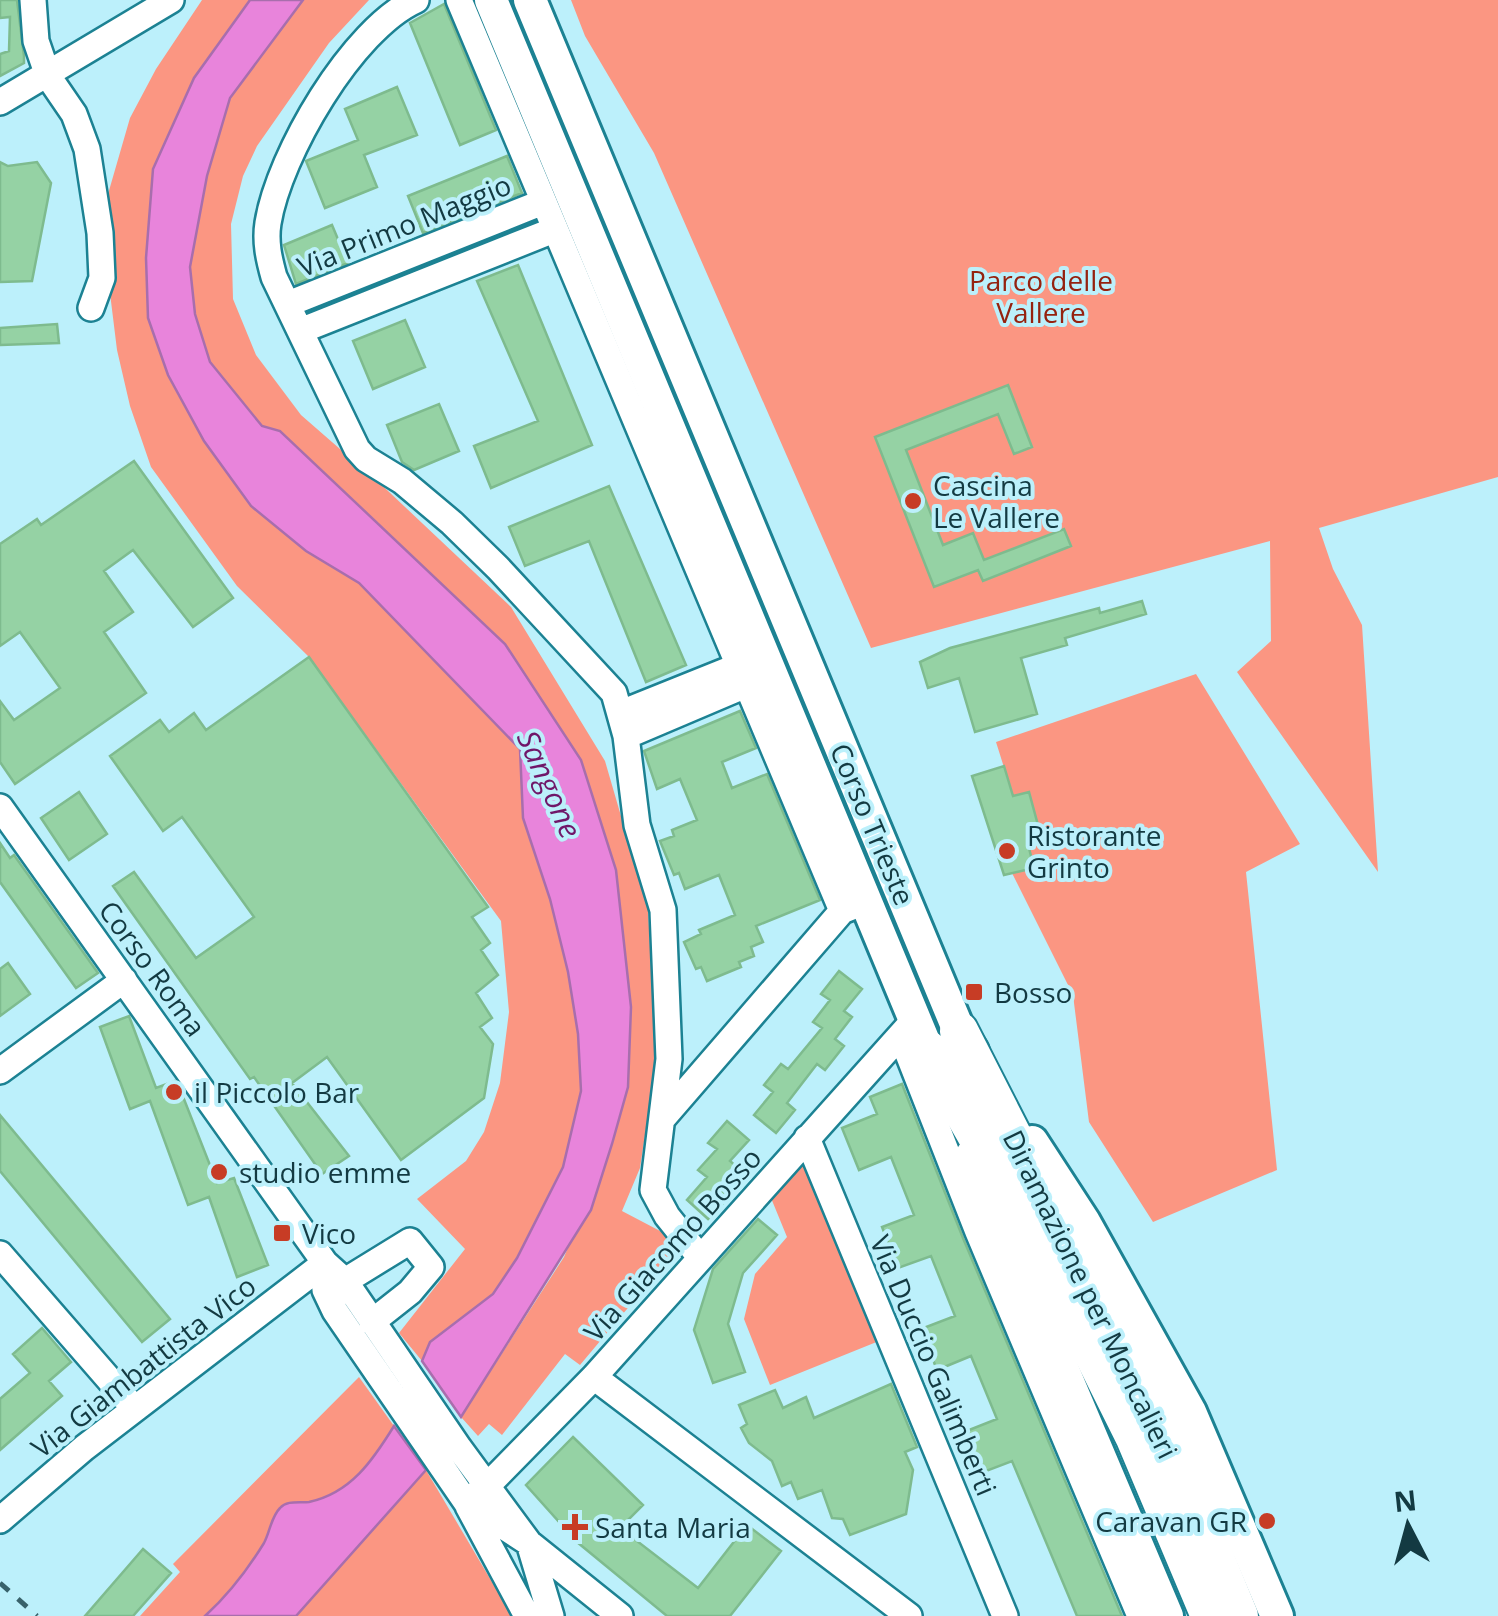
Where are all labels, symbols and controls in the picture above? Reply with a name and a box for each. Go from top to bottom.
street label: Via Primo Maggio [292,165,516,285]
park label: Parco delle Vallere [969,261,1113,331]
place label: Cascina Le Vallere [933,466,1060,536]
marker: Cascina Le Vallere [902,490,924,512]
water label: Sangone [508,724,592,844]
street label: Corso Trieste [822,737,924,911]
place label: Ristorante Grinto [1027,816,1161,886]
marker: Ristorante Grinto [996,840,1018,862]
street label: Corso Roma [91,893,215,1043]
place label: Bosso [994,973,1072,1011]
marker: Bosso [963,981,985,1003]
place label: il Piccolo Bar [194,1073,360,1111]
marker: il Piccolo Bar [163,1081,185,1103]
street label: Diramazione per Moncalieri [995,1123,1187,1465]
street label: Via Giacomo Bosso [575,1139,769,1349]
place label: studio emme [239,1153,411,1191]
marker: studio emme [208,1161,230,1183]
place label: Vico [302,1214,356,1252]
marker: Vico [271,1222,293,1244]
street label: Via Duccio Galimberti [862,1229,1006,1501]
street label: Via Giambattista Vico [23,1266,263,1466]
north arrow [1358,1476,1458,1576]
text: N [1392,1480,1419,1520]
place label: Caravan GR [1095,1502,1247,1540]
place label: Santa Maria [595,1508,751,1546]
marker: Caravan GR [1256,1510,1278,1532]
marker: Santa Maria [564,1516,586,1538]

